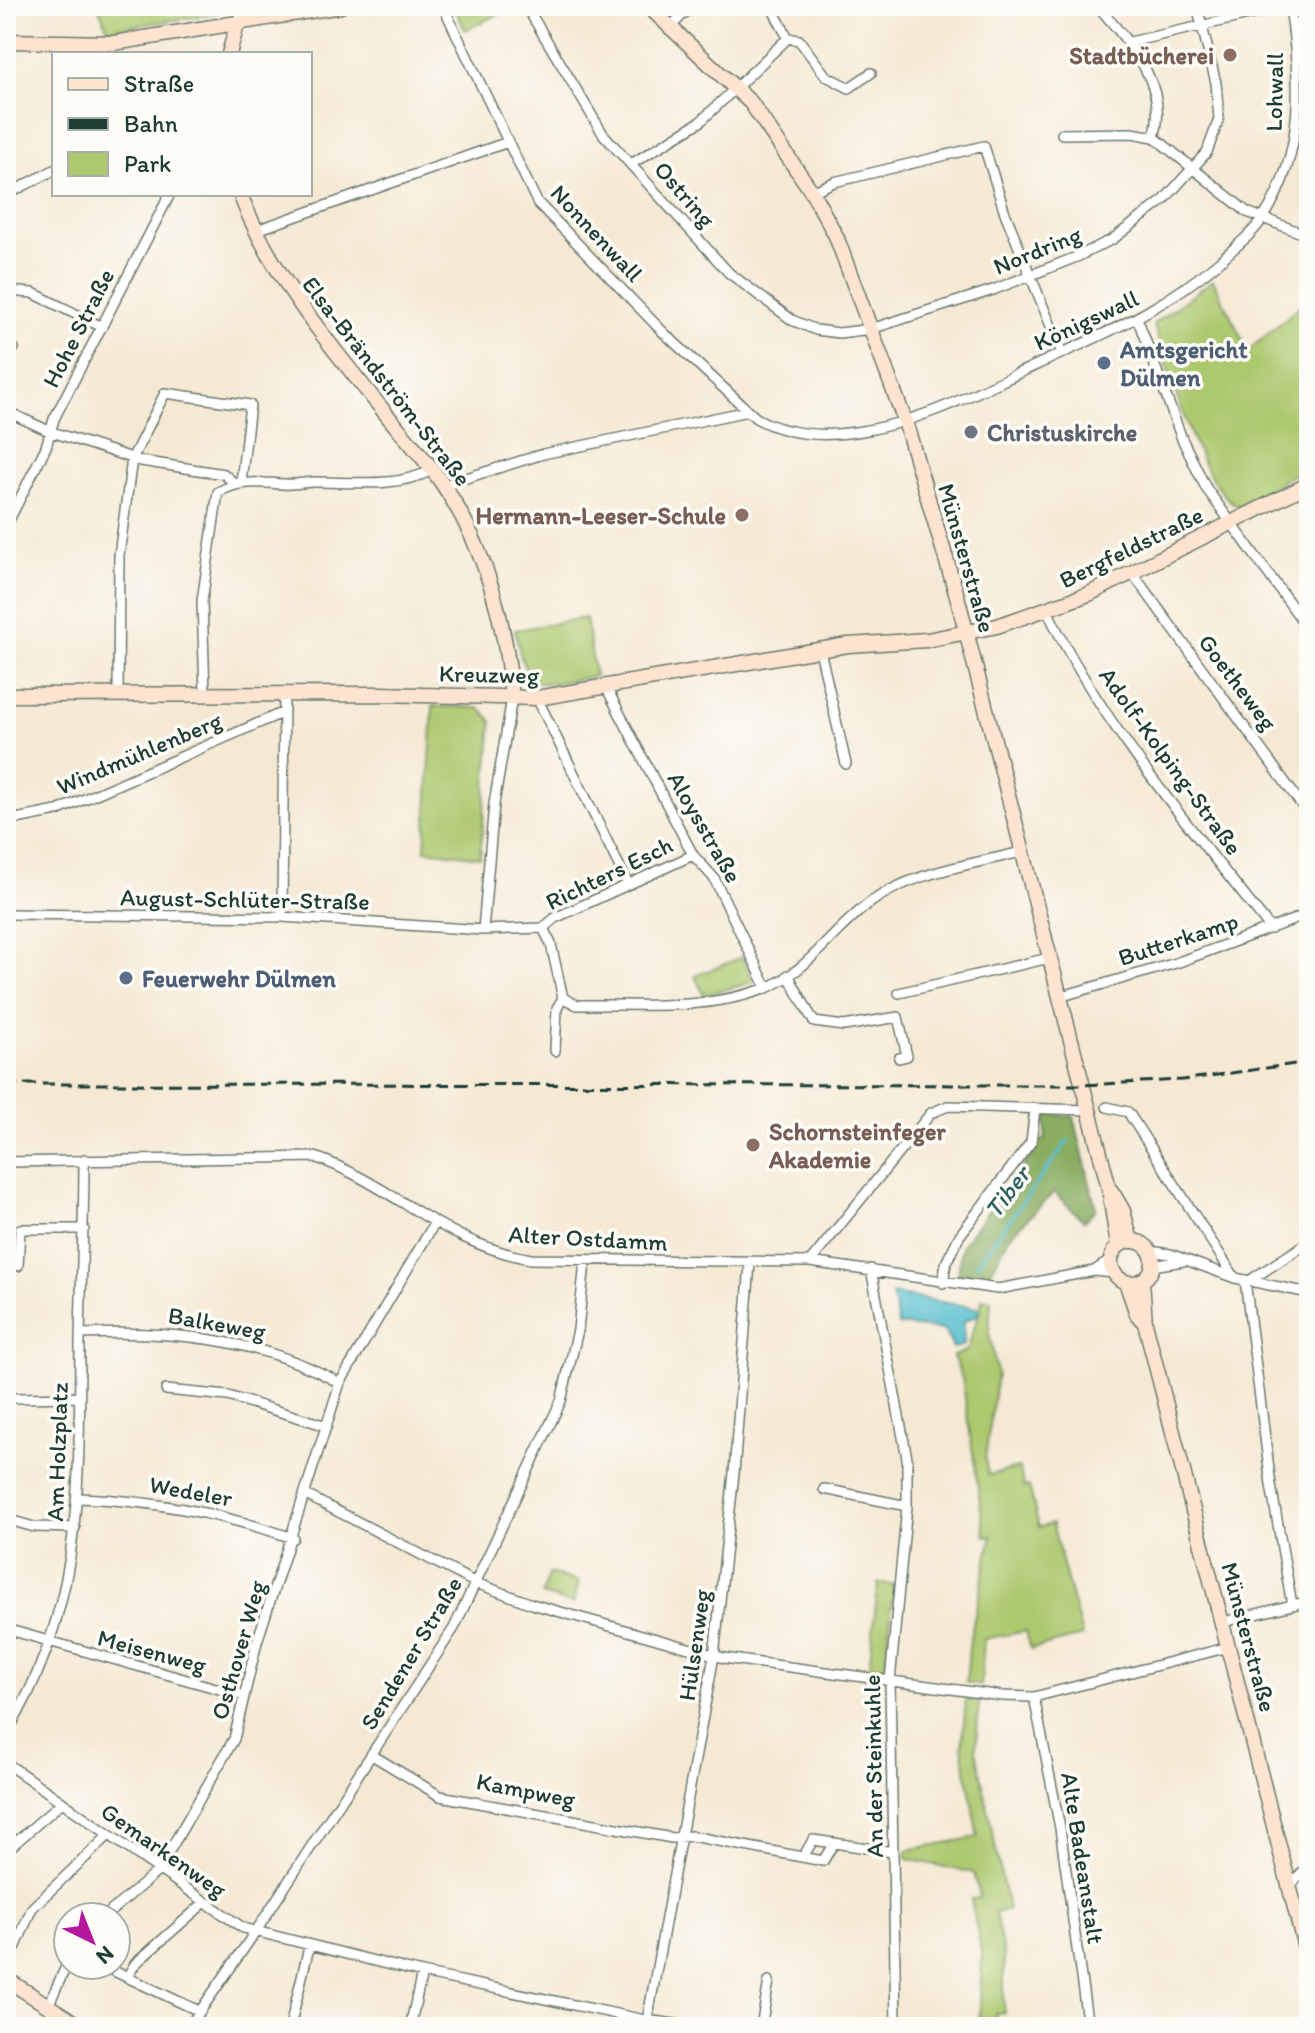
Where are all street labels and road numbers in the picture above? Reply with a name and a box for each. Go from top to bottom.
street label: Lohwall [1259,52,1289,132]
street label: Ostring [648,155,722,234]
street label: Nonnenwall [545,178,649,288]
street label: Nordring [989,219,1086,281]
street label: Hohe Straße [36,264,120,392]
street label: Elsa-Brändström-Straße [296,270,478,492]
street label: Königswall [1029,283,1143,357]
street label: Münsterstraße [932,480,1002,636]
street label: Bergfeldstraße [1054,500,1208,594]
street label: Goetheweg [1192,628,1284,736]
street label: Kreuzweg [439,659,540,689]
street label: Adolf-Kolping-Straße [1093,662,1249,860]
street label: Windmühlenberg [52,705,227,801]
street label: Aloysstraße [661,766,749,888]
street label: Richters Esch [541,830,677,916]
street label: August-Schlüter-Straße [120,882,370,916]
street label: Butterkamp [1114,906,1242,972]
street label: Alter Ostdamm [508,1219,668,1257]
street label: Balkeweg [166,1300,269,1346]
street label: Am Holzplatz [40,1382,74,1522]
street label: Wedeler [147,1469,235,1513]
street label: Münsterstraße [1215,1559,1283,1715]
street label: Sendener Straße [354,1571,468,1735]
street label: Osthover Weg [204,1576,272,1723]
street label: Hülsenweg [672,1587,716,1703]
street label: Meisenweg [94,1623,210,1680]
street label: An der Steinkuhle [857,1674,889,1858]
street label: Kampweg [474,1766,578,1814]
street label: Alte Badeanstalt [1055,1770,1111,1946]
street label: Gemarkenweg [96,1796,233,1904]

